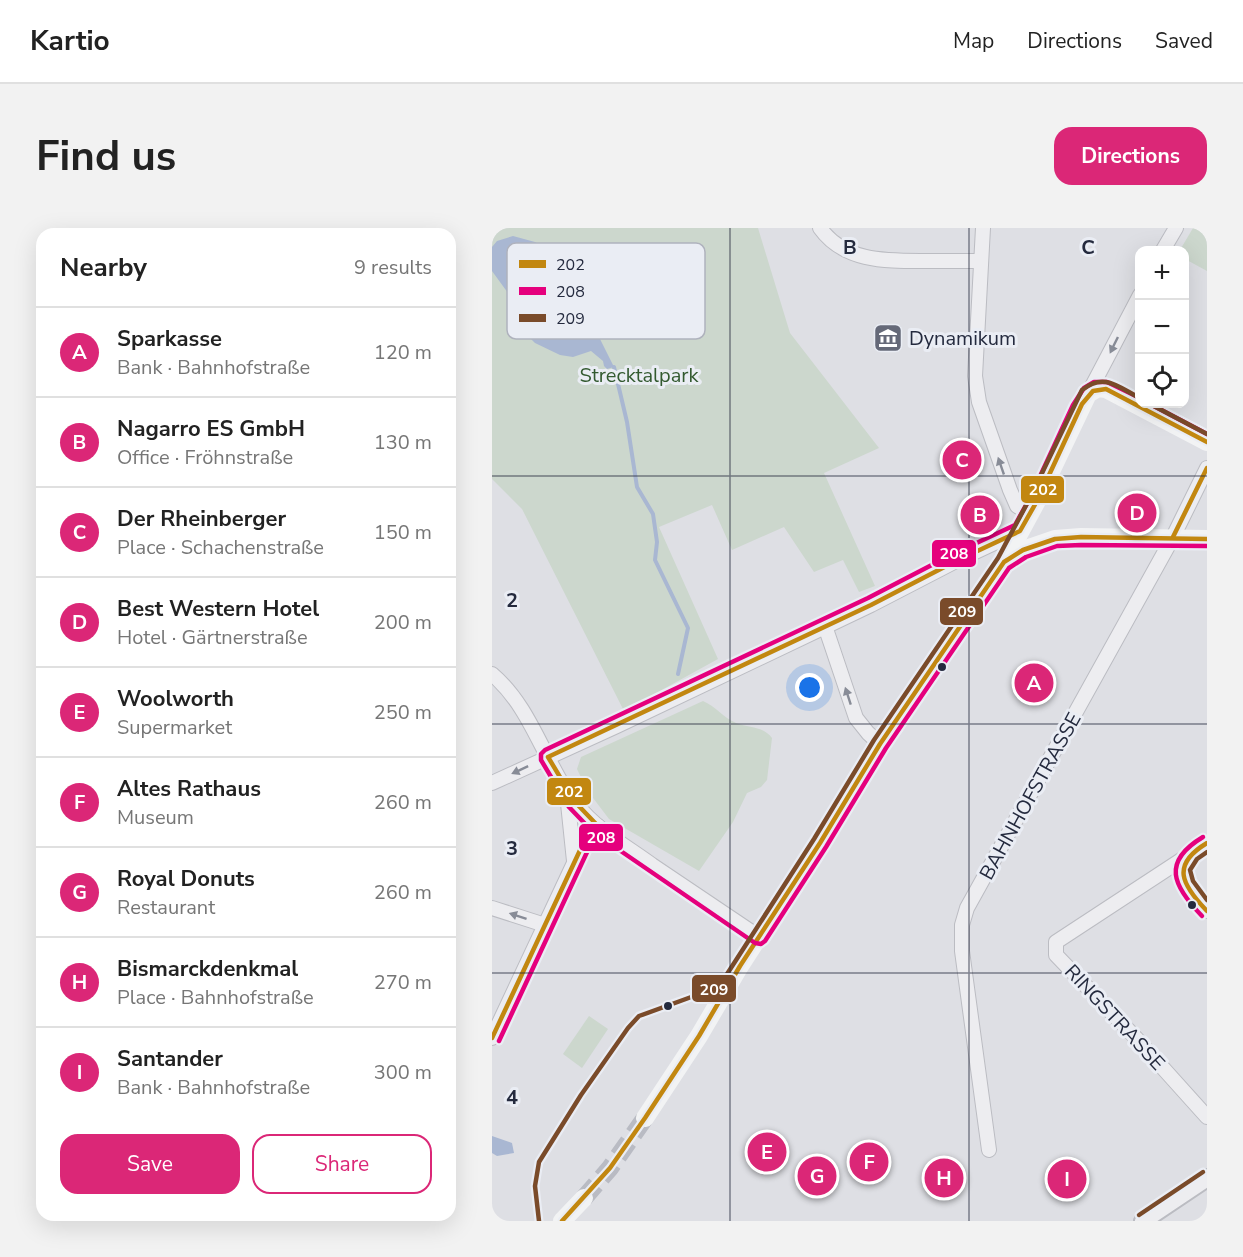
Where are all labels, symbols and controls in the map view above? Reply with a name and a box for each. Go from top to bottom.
text: Kartio [30,22,110,60]
text: Map [953,27,994,55]
text: Directions [1027,27,1122,55]
text: Saved [1155,27,1213,55]
button: Directions [1054,127,1207,185]
text: Find us [36,128,176,185]
text: B [843,234,857,261]
text: C [1081,234,1095,261]
legend [507,243,705,339]
map controls [1135,246,1189,408]
button: + [1135,246,1189,300]
text: Nearby [60,250,147,285]
text: 9 results [354,254,432,281]
text: 202 [556,254,585,276]
text: 208 [556,281,585,303]
button: − [1135,300,1189,354]
text: 209 [556,308,585,330]
museum icon: Dynamikum [872,322,904,354]
text: Sparkasse [117,324,222,354]
place label: Dynamikum [909,325,1016,352]
one-way arrow [1109,336,1118,353]
text: A [72,339,87,366]
text: 120 m [374,339,432,366]
text: Bank · Bahnhofstraße [117,354,310,381]
button: locate [1135,354,1189,408]
park label: Strecktalpark [580,362,699,389]
text: Nagarro ES GmbH [117,414,305,444]
text: B [73,429,86,456]
text: 130 m [374,429,432,456]
pin: C [942,438,982,482]
text: Office · Fröhnstraße [117,444,293,471]
one-way arrow [996,457,1006,475]
line badge: 202 [1020,475,1065,504]
text: 202 [1029,479,1057,501]
pin: D [1118,490,1156,536]
pin: B [960,492,1000,538]
text: Der Rheinberger [117,504,286,534]
text: C [73,519,86,546]
text: 150 m [374,519,432,546]
text: Place · Schachenstraße [117,534,324,561]
line badge: 208 [931,539,977,568]
text: 208 [940,543,968,565]
text: 2 [506,587,518,614]
text: Best Western Hotel [117,594,319,624]
line badge: 209 [939,597,984,626]
text: 209 [948,601,976,623]
text: D [72,609,87,636]
text: 200 m [374,609,432,636]
text: Hotel · Gärtnerstraße [117,624,308,651]
pin: A [1014,660,1054,706]
unlabelled marker [936,661,948,673]
your location [795,673,824,702]
text: Woolworth [117,684,234,714]
one-way arrow [843,687,853,705]
text: E [74,699,85,726]
text: 250 m [374,699,432,726]
street label: BAHNHOFSTRASSE [973,708,1088,885]
text: Supermarket [117,714,232,741]
one-way arrow [511,765,528,774]
text: Altes Rathaus [117,774,261,804]
line badge: 202 [546,777,592,806]
text: 202 [555,781,583,803]
text: F [74,789,85,816]
text: 260 m [374,789,432,816]
text: Museum [117,804,194,831]
line badge: 208 [578,823,624,852]
text: 208 [587,827,615,849]
text: 3 [506,835,518,862]
text: Royal Donuts [117,864,255,894]
text: G [72,879,87,906]
text: 260 m [374,879,432,906]
text: Restaurant [117,894,215,921]
unlabelled marker [1186,899,1198,911]
one-way arrow [509,911,527,921]
text: Bismarckdenkmal [117,954,298,984]
street label: RINGSTRASSE [1058,958,1171,1076]
text: H [72,969,87,996]
text: 270 m [374,969,432,996]
line badge: 209 [691,974,737,1003]
text: 209 [700,979,728,1001]
text: Place · Bahnhofstraße [117,984,314,1011]
unlabelled marker [662,1000,674,1012]
text: Santander [117,1044,223,1074]
text: I [77,1059,82,1086]
text: 300 m [374,1059,432,1086]
text: Bank · Bahnhofstraße [117,1074,310,1101]
text: 4 [506,1084,518,1111]
pin: E [748,1130,786,1174]
button: Save [60,1134,240,1194]
button: Share [252,1134,432,1194]
pin: F [850,1140,889,1184]
pin: G [798,1154,836,1198]
pin: H [924,1156,964,1200]
pin: I [1048,1156,1086,1202]

